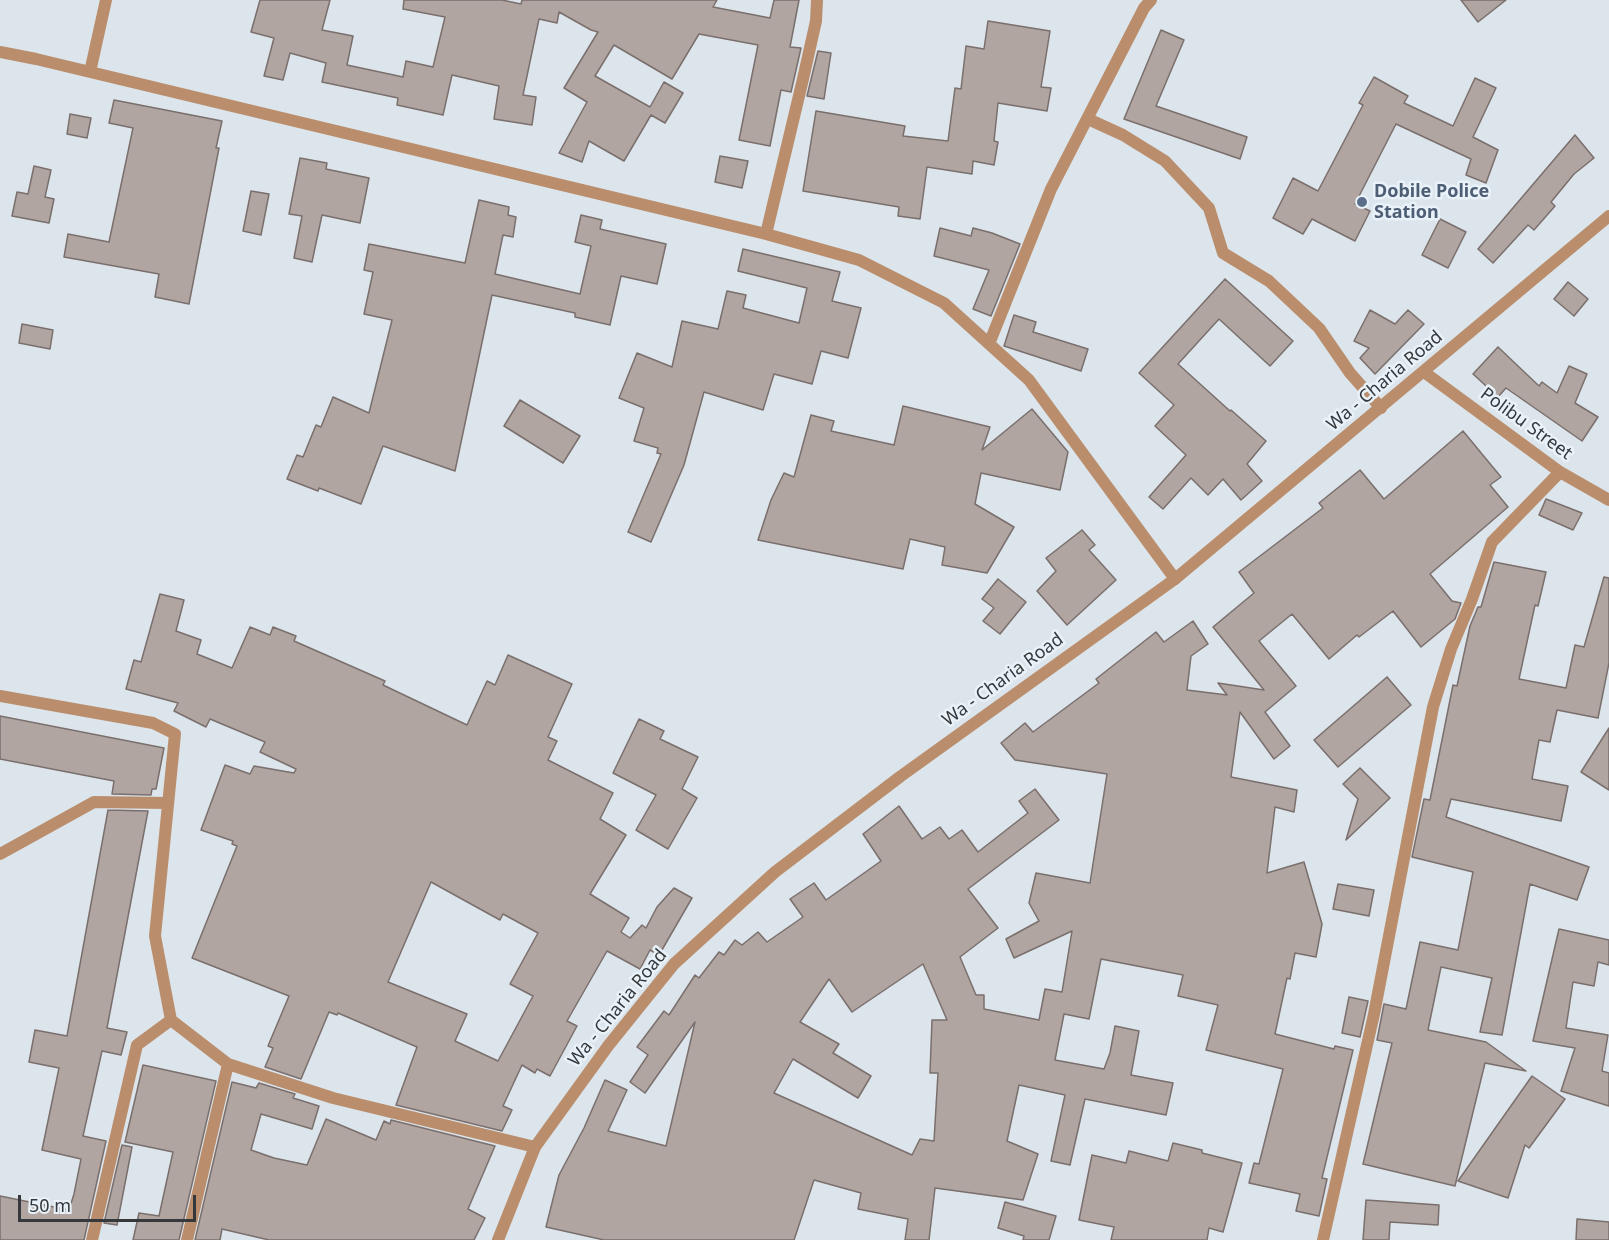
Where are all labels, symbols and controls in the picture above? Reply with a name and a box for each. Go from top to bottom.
place label: Dobile Police Station [1374,181,1489,224]
marker: Dobile Police Station [1355,195,1369,209]
street label: Wa - Charia Road [1323,326,1447,436]
street label: Polibu Street [1476,383,1576,465]
street label: Wa - Charia Road [938,629,1068,731]
street label: Wa - Charia Road [564,945,672,1071]
scale bar [21,1183,200,1221]
text: 50 m [29,1193,71,1217]

